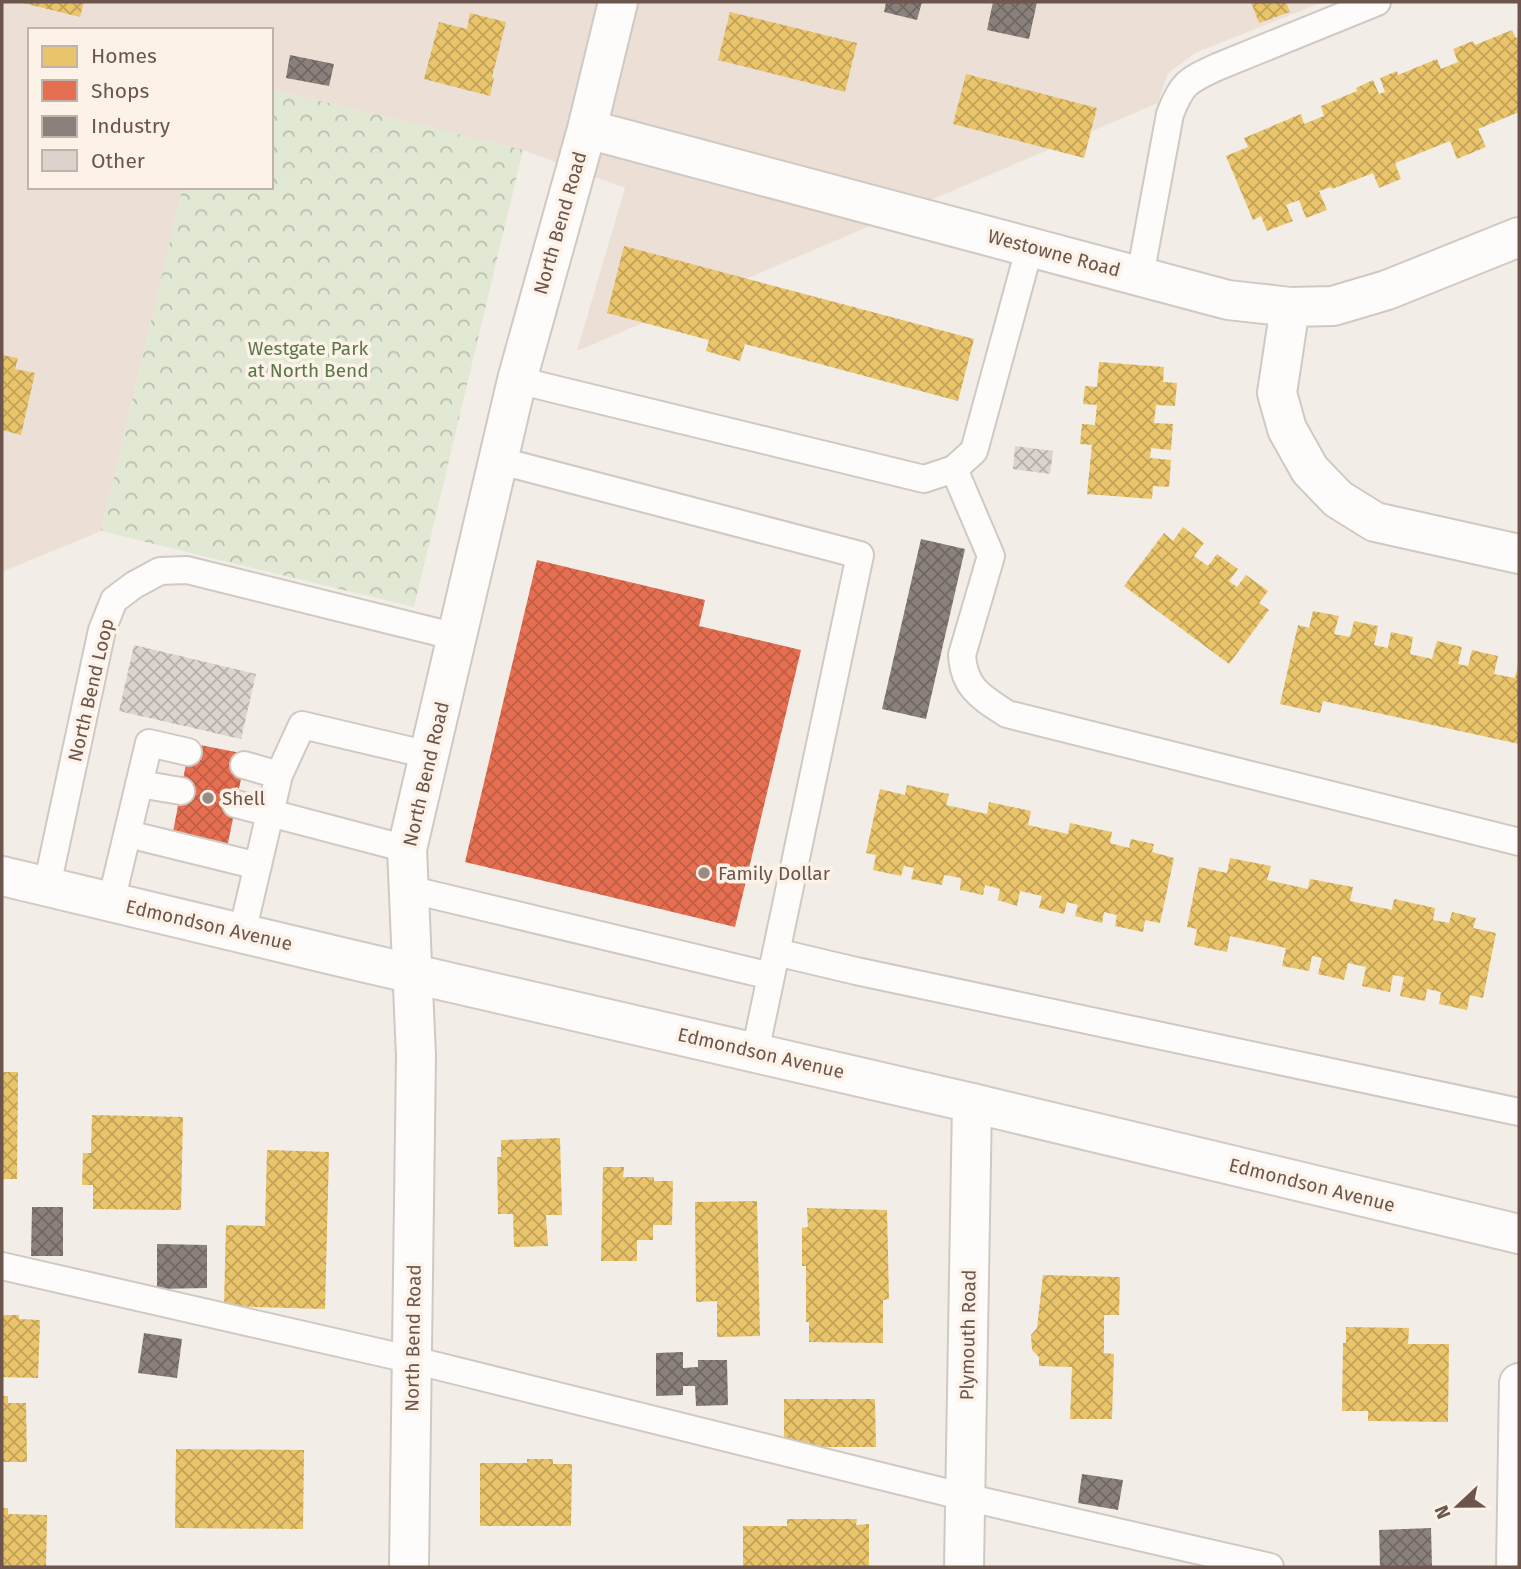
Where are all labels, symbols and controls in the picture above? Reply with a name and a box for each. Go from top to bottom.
legend [28,28,273,189]
text: Homes [91,43,157,69]
text: Shops [91,78,149,104]
text: Industry [91,113,171,139]
text: Other [91,148,145,174]
street label: North Bend Road [529,149,591,297]
street label: Westowne Road [985,224,1123,282]
park label: Westgate Park at North Bend [247,337,369,382]
street label: North Bend Loop [63,616,119,764]
street label: North Bend Road [398,699,454,849]
place label: Shell [222,787,265,810]
marker: Shell [200,790,216,806]
place label: Family Dollar [718,862,831,885]
marker: Family Dollar [696,865,712,881]
street label: Edmondson Avenue [123,895,295,955]
street label: Edmondson Avenue [675,1023,847,1083]
street label: Edmondson Avenue [1227,1153,1397,1217]
street label: North Bend Road [400,1264,426,1412]
street label: Plymouth Road [955,1269,981,1401]
north arrow [1423,1471,1493,1541]
text: N [1430,1502,1456,1522]

